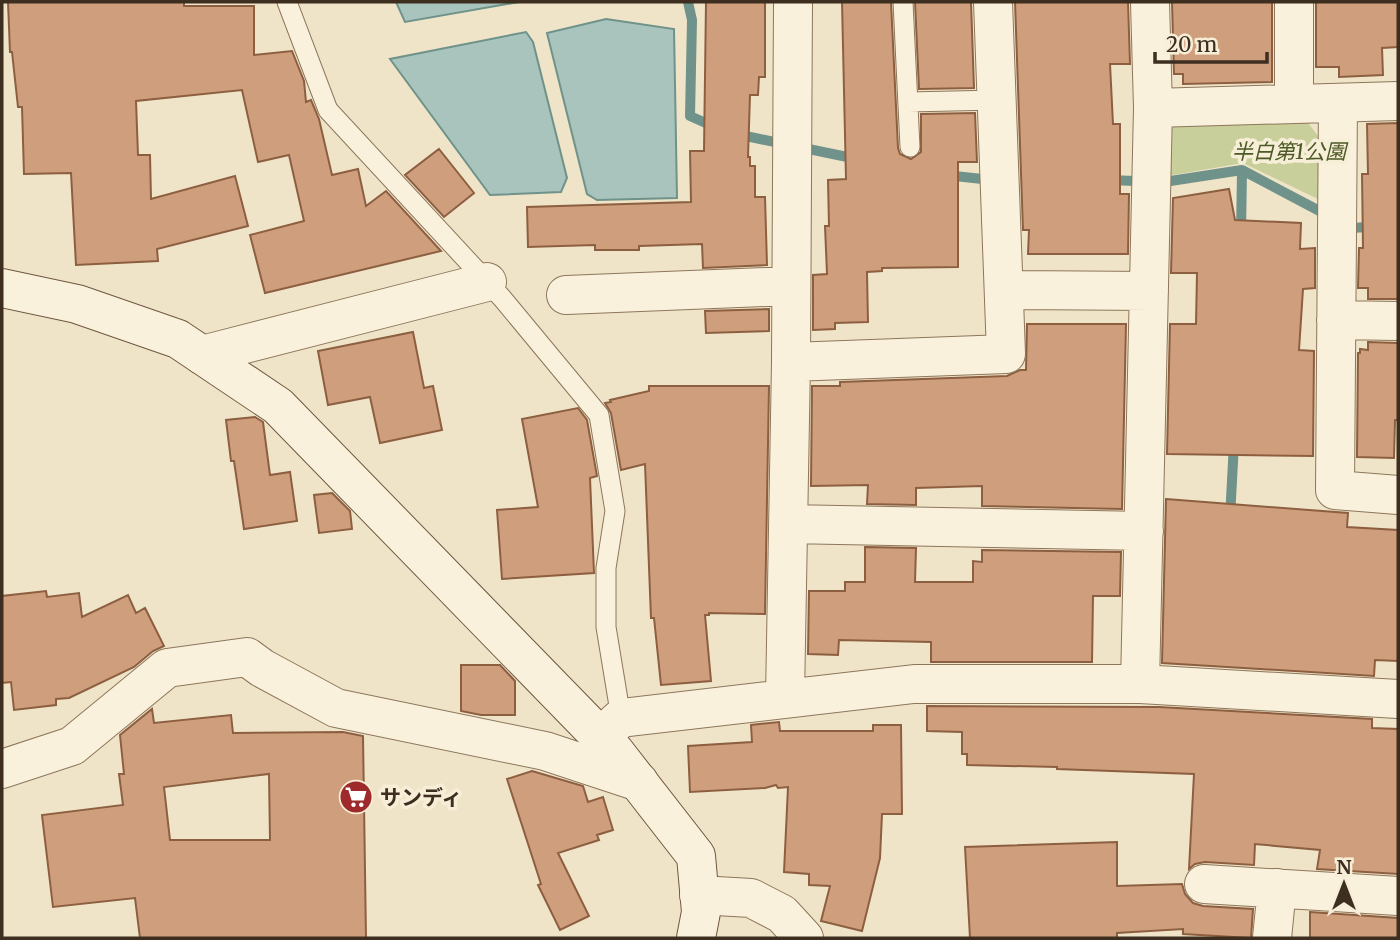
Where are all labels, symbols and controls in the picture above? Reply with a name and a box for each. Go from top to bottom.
scale bar [1155,21,1267,65]
text: 20 m [1166,31,1218,58]
park label: 半白第1公園 [1232,138,1349,165]
supermarket icon: サンディ [337,778,375,816]
place label: サンディ [380,784,463,811]
north arrow [1309,849,1379,919]
text: N [1336,855,1352,879]

